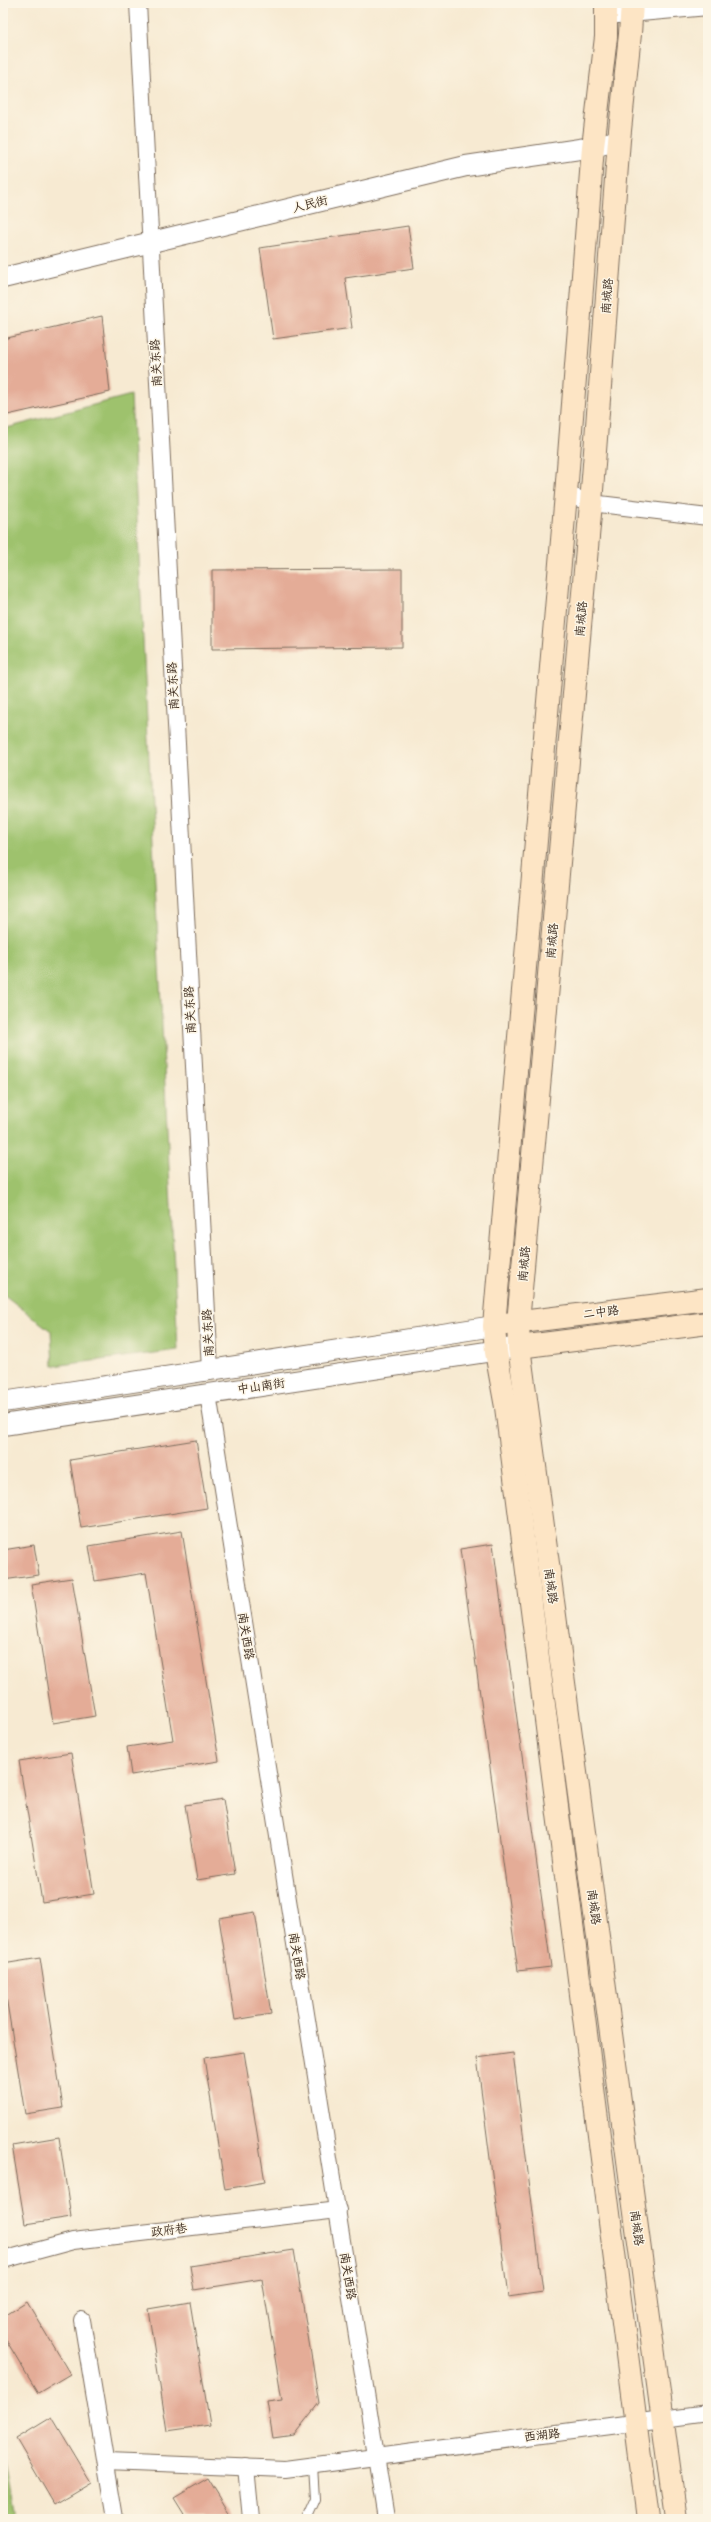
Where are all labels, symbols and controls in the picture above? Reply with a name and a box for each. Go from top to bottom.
street label: 人民街 [291,193,329,215]
street label: 南城路 [599,278,615,314]
street label: 南关东路 [148,339,164,387]
street label: 南城路 [572,600,590,638]
street label: 南关东路 [165,662,181,710]
street label: 南城路 [543,922,561,960]
street label: 南关东路 [182,986,198,1034]
street label: 南城路 [515,1245,533,1283]
street label: 二中路 [582,1303,620,1321]
street label: 南关东路 [200,1309,216,1357]
street label: 中山南街 [236,1376,286,1396]
street label: 南城路 [542,1567,560,1605]
street label: 南关西路 [235,1611,257,1661]
street label: 南城路 [585,1888,603,1926]
street label: 南关西路 [286,1931,308,1981]
street label: 南城路 [628,2209,646,2247]
street label: 政府巷 [150,2221,188,2239]
street label: 南关西路 [337,2251,359,2301]
street label: 西湖路 [523,2426,561,2444]

